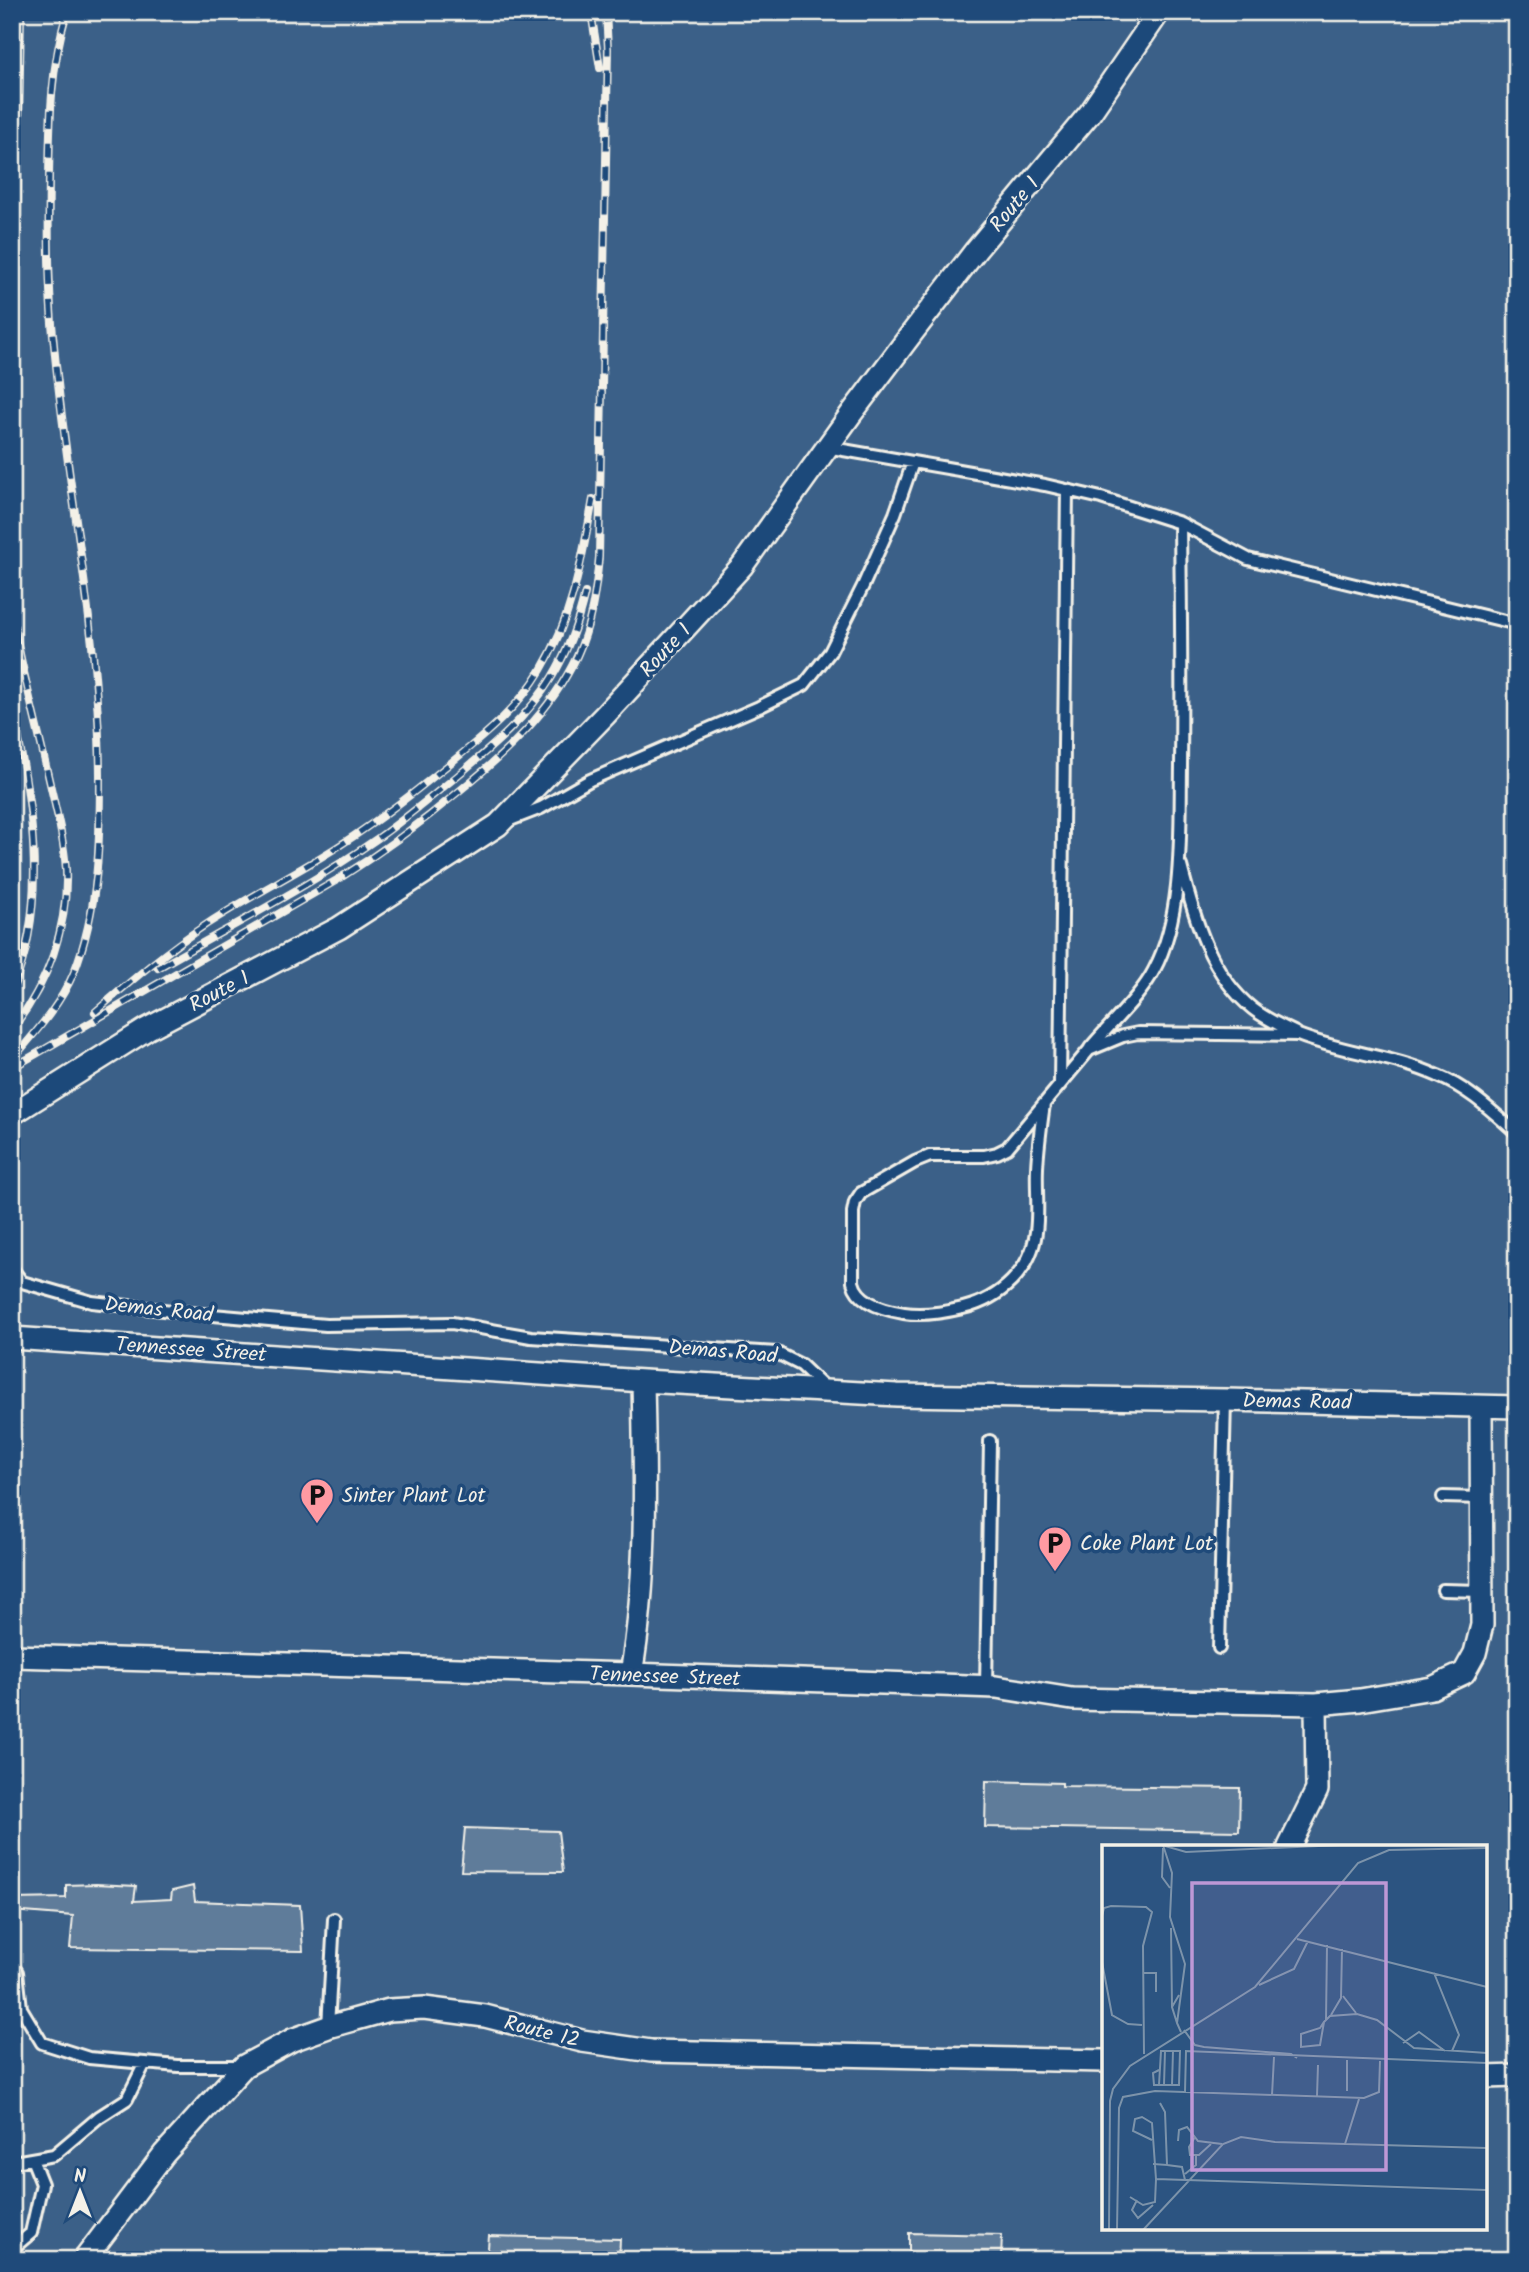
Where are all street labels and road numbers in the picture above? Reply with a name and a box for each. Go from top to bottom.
street label: Route 1 [982,170,1049,240]
street label: Route 1 [632,616,700,686]
street label: Route 1 [183,963,256,1022]
street label: Demas Road [103,1288,215,1333]
street label: Tennessee Street [114,1329,268,1372]
street label: Demas Road [667,1331,779,1374]
street label: Demas Road [1242,1385,1352,1420]
street label: Tennessee Street [589,1658,742,1697]
street label: Route 12 [500,2007,583,2058]

